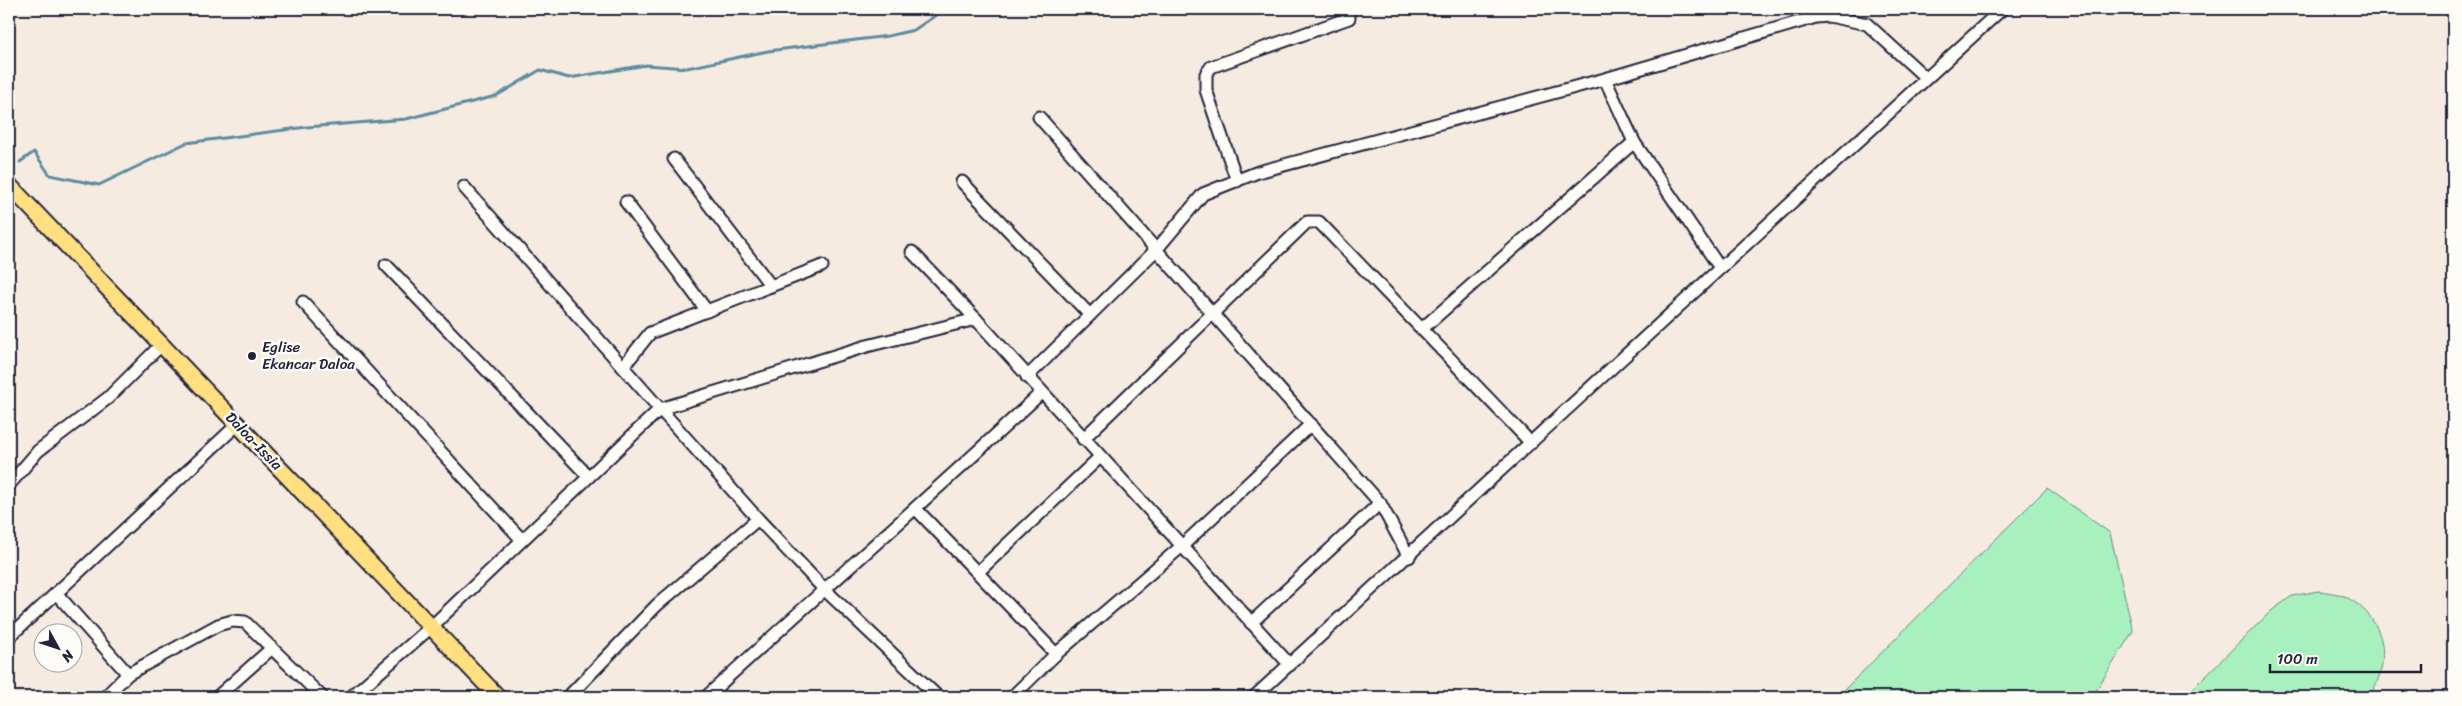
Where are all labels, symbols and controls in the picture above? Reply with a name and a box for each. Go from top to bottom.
place label: Eglise Ekancar Daloa [262,334,355,377]
marker: Eglise Ekancar Daloa [246,350,258,362]
street label: Daloa-Issia [219,406,289,477]
north arrow [32,624,82,674]
scale bar [2270,641,2421,673]
text: N [55,644,81,668]
text: 100 m [2277,646,2318,672]

